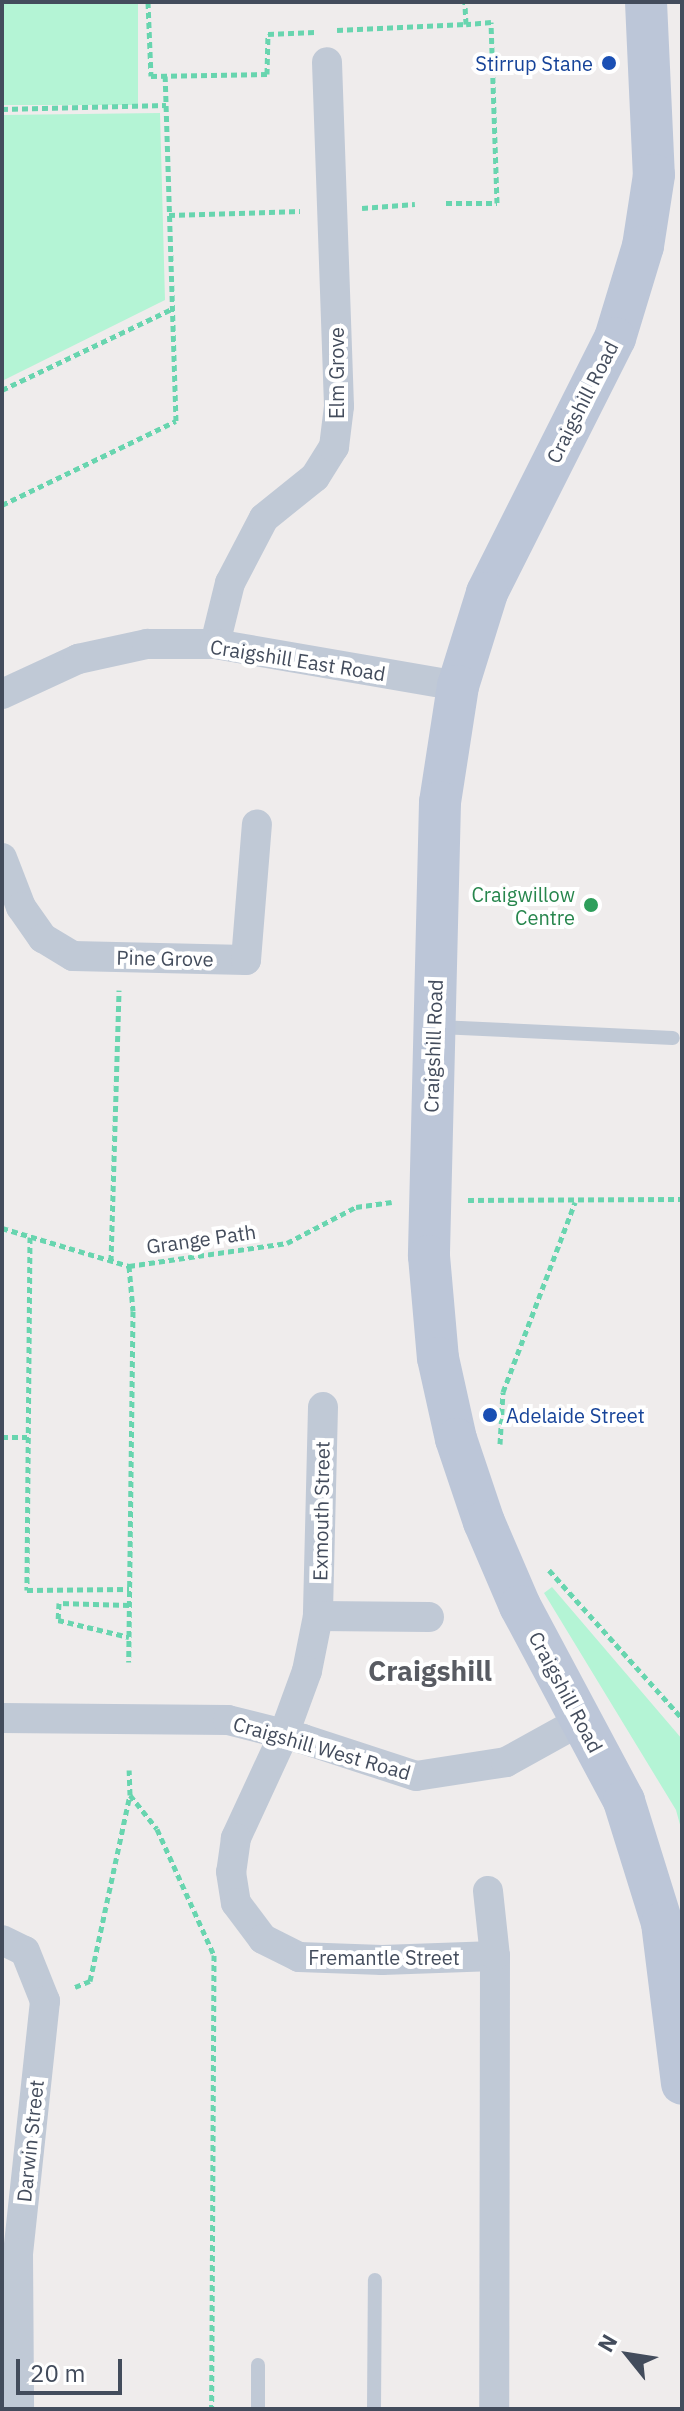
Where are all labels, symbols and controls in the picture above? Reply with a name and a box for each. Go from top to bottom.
place label: Stirrup Stane [475,51,593,75]
marker: Stirrup Stane [600,54,618,72]
street label: Elm Grove [324,327,348,419]
street label: Craigshill Road [541,337,623,467]
street label: Craigshill East Road [209,634,387,686]
place label: Craigwillow Centre [471,882,575,929]
marker: Craigwillow Centre [582,896,600,914]
street label: Pine Grove [116,945,214,971]
street label: Craigshill Road [419,979,447,1113]
street label: Grange Path [145,1219,257,1259]
place label: Adelaide Street [506,1403,645,1427]
marker: Adelaide Street [481,1406,499,1424]
street label: Exmouth Street [308,1441,334,1581]
street label: Craigshill Road [524,1627,608,1757]
district label: Craigshill [368,1654,492,1688]
street label: Craigshill West Road [231,1711,413,1785]
street label: Fremantle Street [308,1945,460,1969]
street label: Darwin Street [12,2079,48,2203]
north arrow [588,2315,668,2395]
text: N [590,2329,623,2357]
scale bar [20,2343,126,2393]
text: 20 m [30,2357,85,2389]

